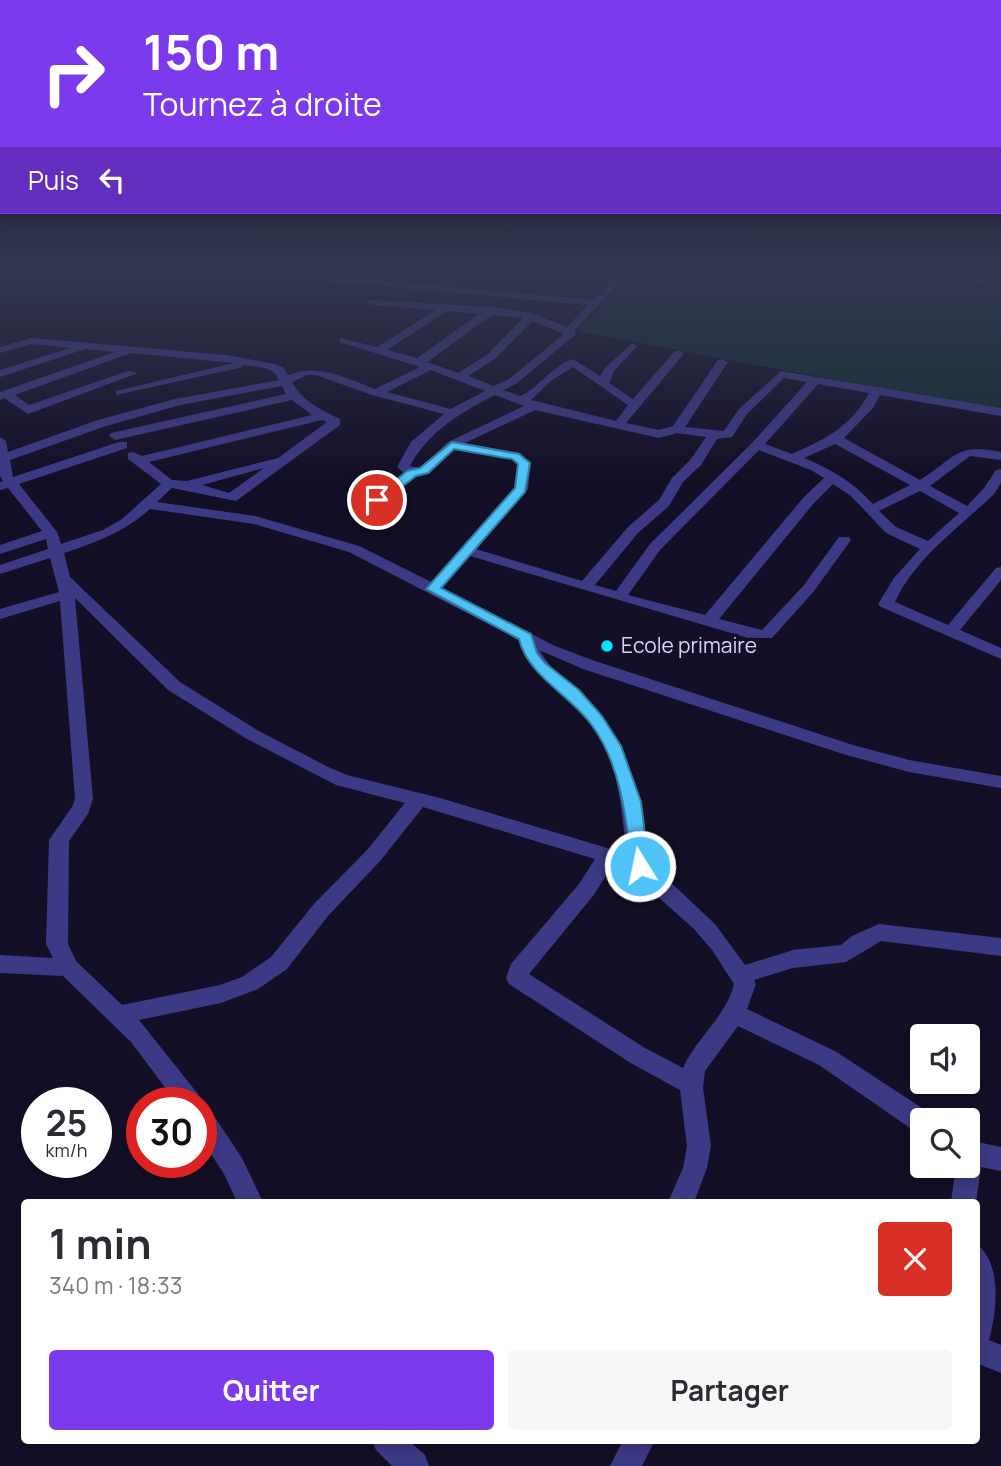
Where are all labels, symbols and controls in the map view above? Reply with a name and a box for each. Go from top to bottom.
text: 150 m [143,18,279,85]
icon: right [28,28,119,119]
text: Tournez à droite [143,82,382,126]
icon: left [93,161,131,199]
text: Puis [28,162,79,198]
pin [347,470,407,530]
icon: arrive [358,481,396,519]
place label: Ecole primaire [621,631,757,659]
marker: Ecole primaire [599,638,615,654]
position arrow [603,829,677,903]
map controls [910,1024,980,1178]
button: sound [910,1024,980,1094]
speed limit sign: 30 [126,1087,217,1178]
text: 25 [46,1099,87,1147]
button: search [910,1108,980,1178]
text: km/h [46,1138,87,1162]
text: 1 min [49,1214,152,1272]
button: close [878,1222,952,1296]
text: 340 m · 18:33 [49,1269,182,1301]
button: Quitter [49,1350,494,1430]
button: Partager [508,1350,952,1430]

